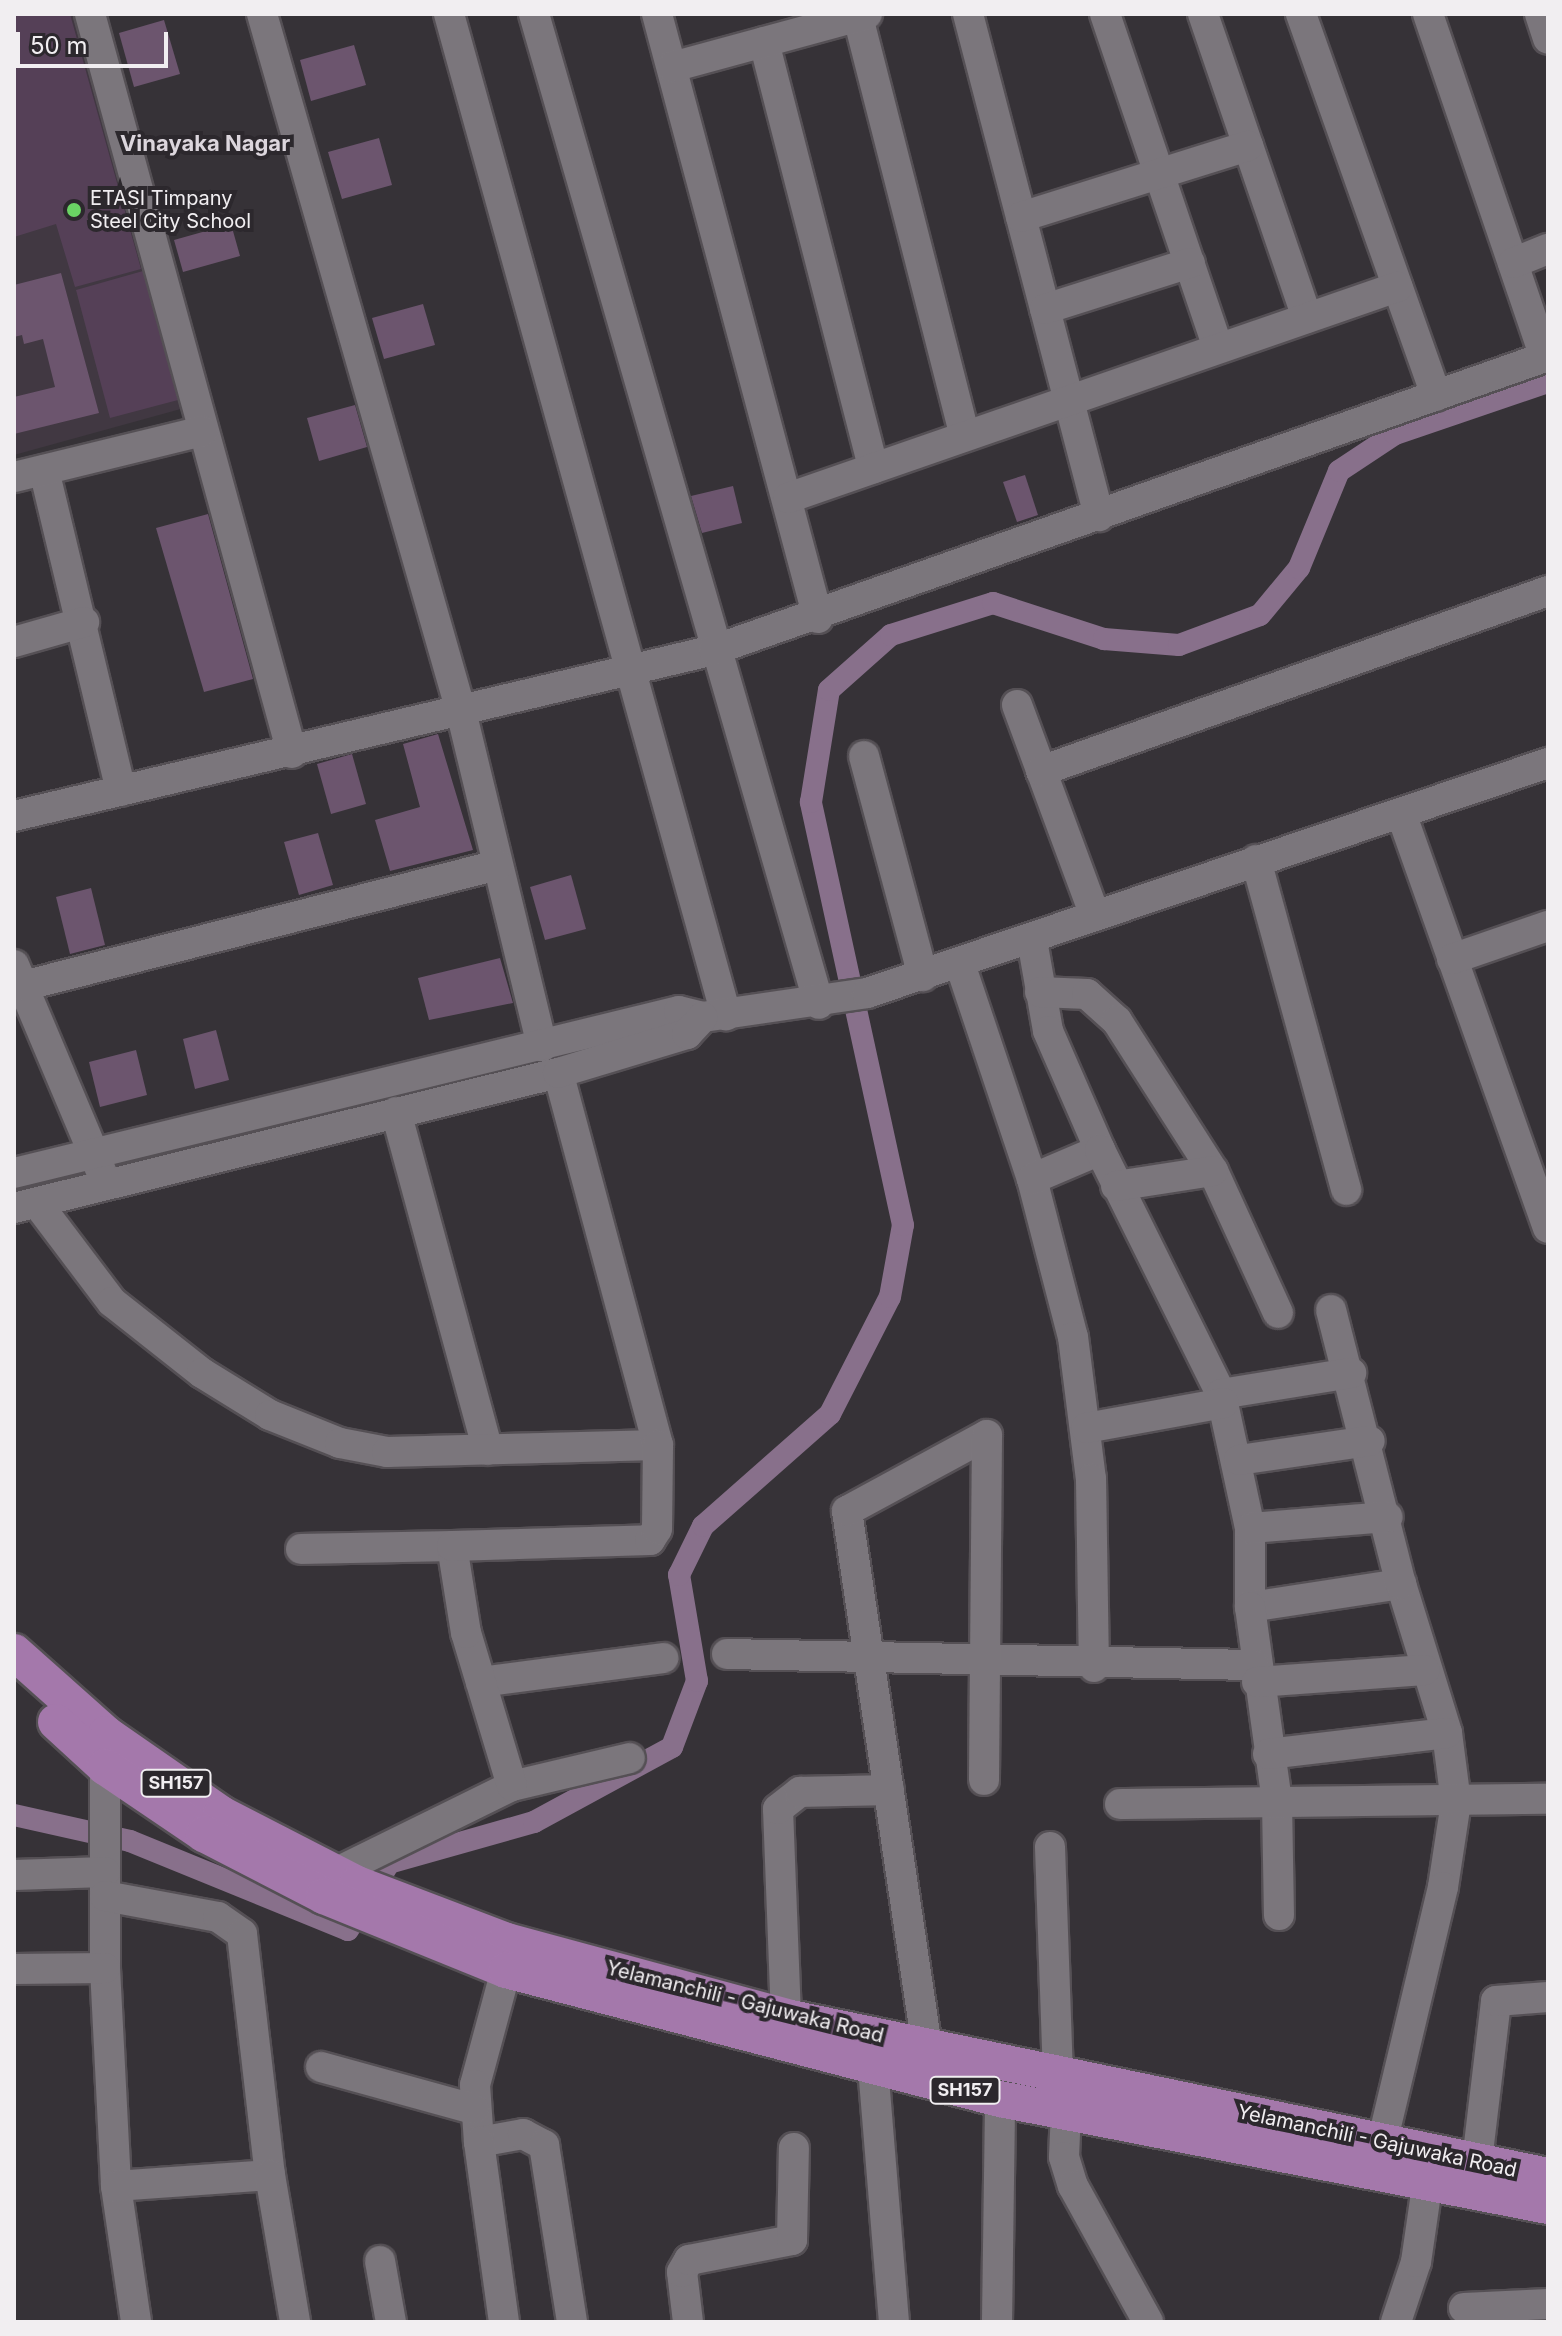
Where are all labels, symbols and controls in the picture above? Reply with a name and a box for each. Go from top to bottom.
scale bar [20,16,172,66]
text: 50 m [30,31,88,60]
district label: Vinayaka Nagar [120,131,290,157]
place label: ETASI Timpany Steel City School [90,186,251,233]
marker: ETASI Timpany Steel City School [65,201,83,219]
road number: SH157 [140,1769,212,1797]
street label: Yelamanchili - Gajuwaka Road [604,1956,886,2048]
road number: SH157 [929,2076,1001,2104]
street label: Yelamanchili - Gajuwaka Road [1235,2100,1519,2182]

